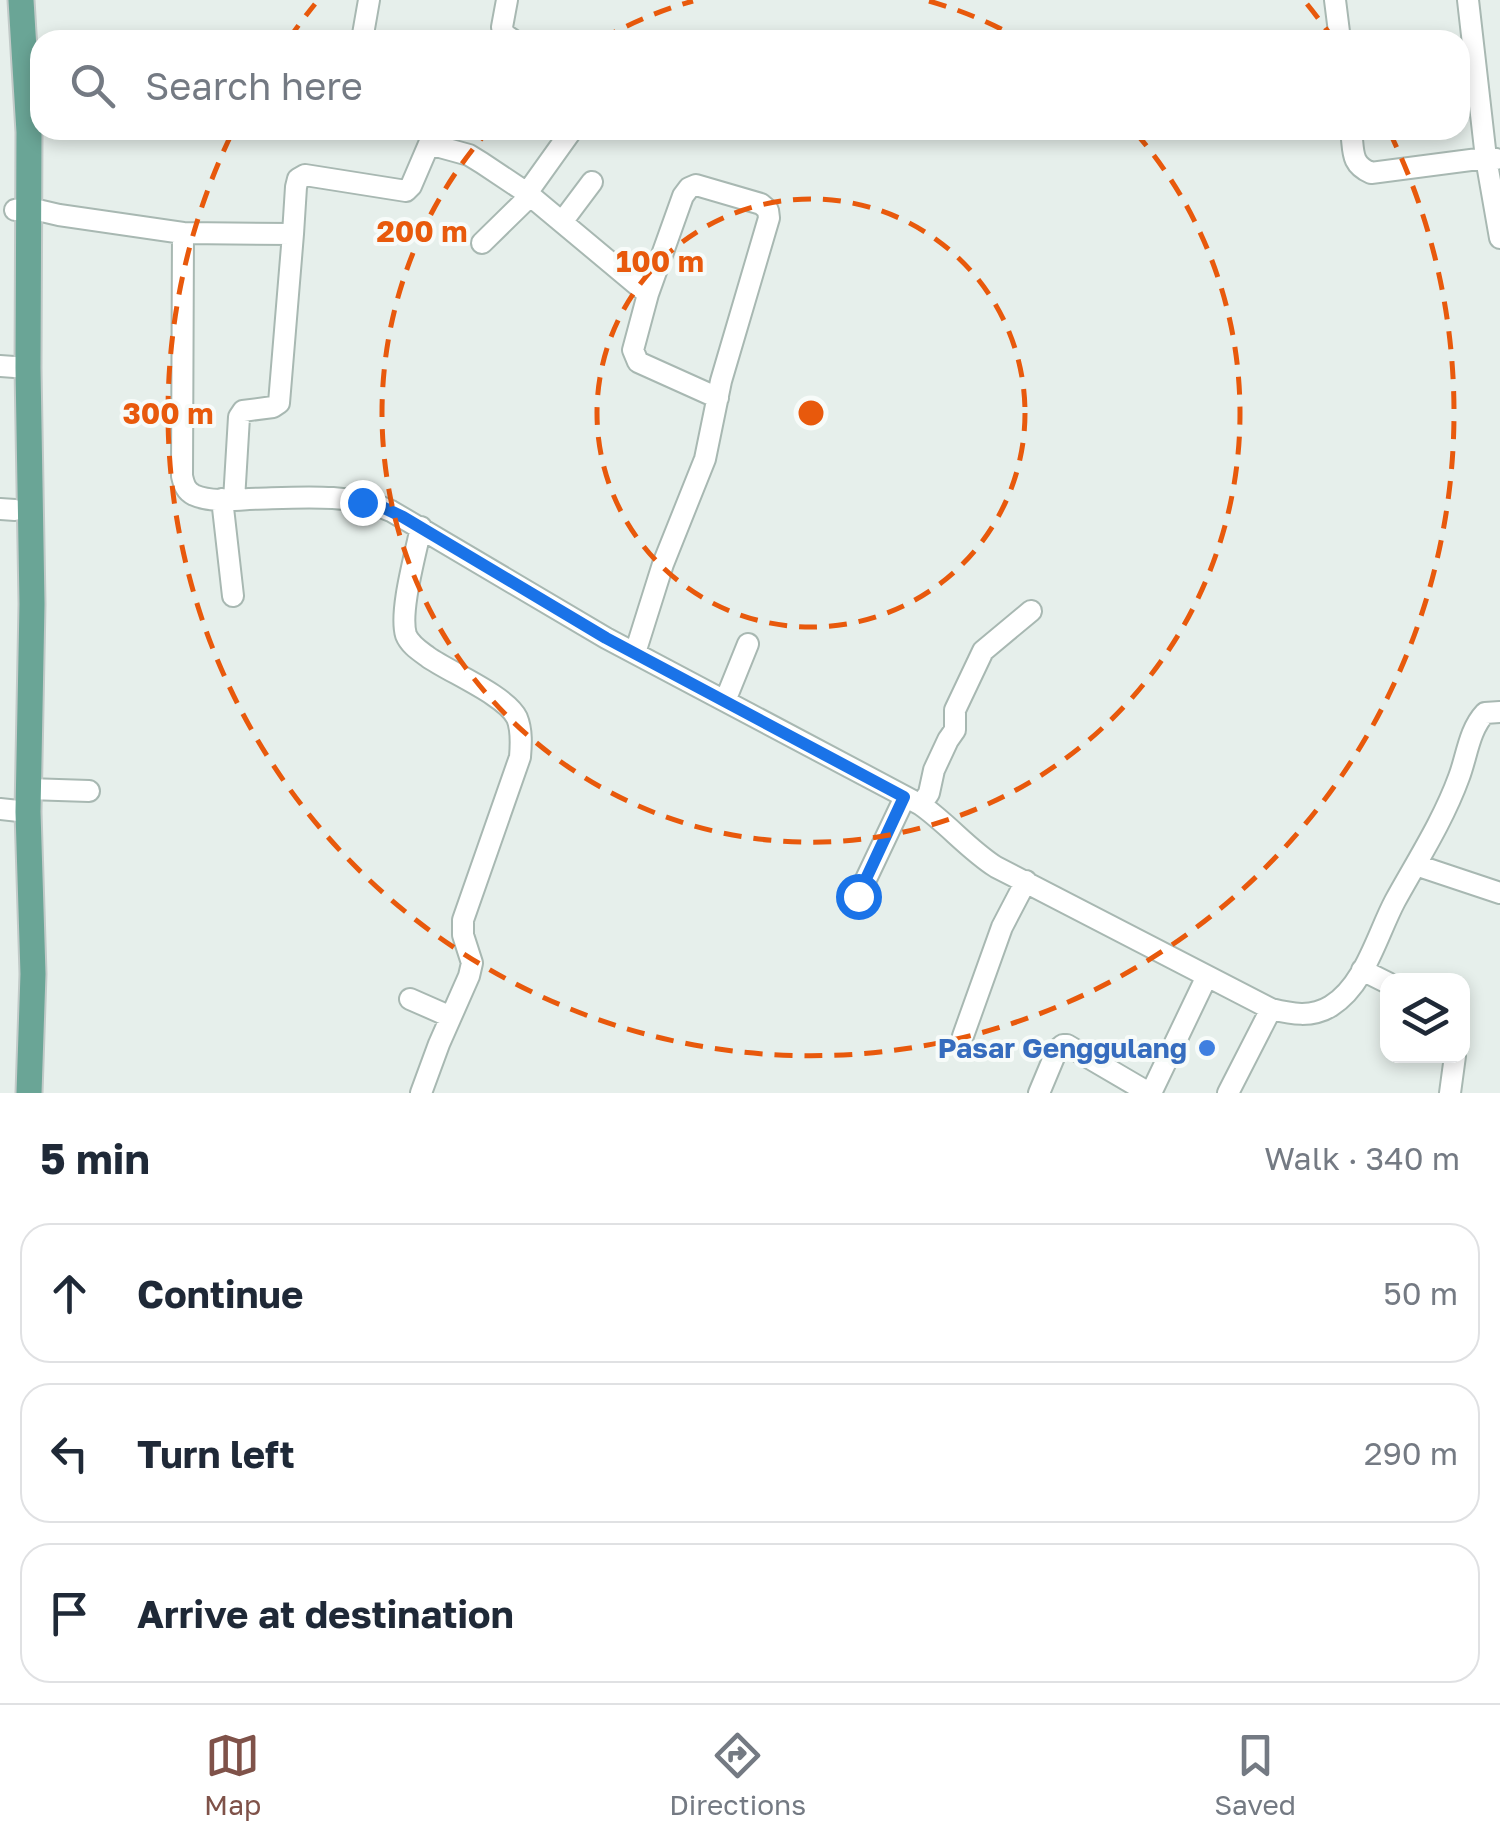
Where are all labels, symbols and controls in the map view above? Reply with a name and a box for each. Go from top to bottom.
search box [30,30,1470,140]
icon: search [65,58,120,113]
text: Search here [145,63,363,108]
text: 200 m [376,213,468,249]
text: 100 m [616,243,704,279]
text: 300 m [122,395,214,431]
centre of rings [793,395,829,431]
route end [340,480,386,526]
route start [836,874,882,920]
map controls [1380,973,1470,1063]
button: layers [1380,973,1470,1063]
place label: Pasar Genggulang [938,1031,1187,1064]
marker: Pasar Genggulang [1196,1037,1218,1059]
text: 5 min [40,1133,150,1183]
text: Walk · 340 m [1264,1139,1460,1177]
icon: ahead [42,1266,97,1321]
text: Continue [137,1271,303,1316]
text: 50 m [1383,1274,1458,1312]
icon: left [42,1426,97,1481]
text: Turn left [137,1431,295,1476]
text: 290 m [1364,1434,1458,1472]
icon: arrive [42,1586,97,1641]
text: Arrive at destination [137,1591,514,1636]
tab: Map [204,1728,261,1821]
tab: Directions [669,1728,806,1821]
tab: Saved [1214,1728,1296,1821]

